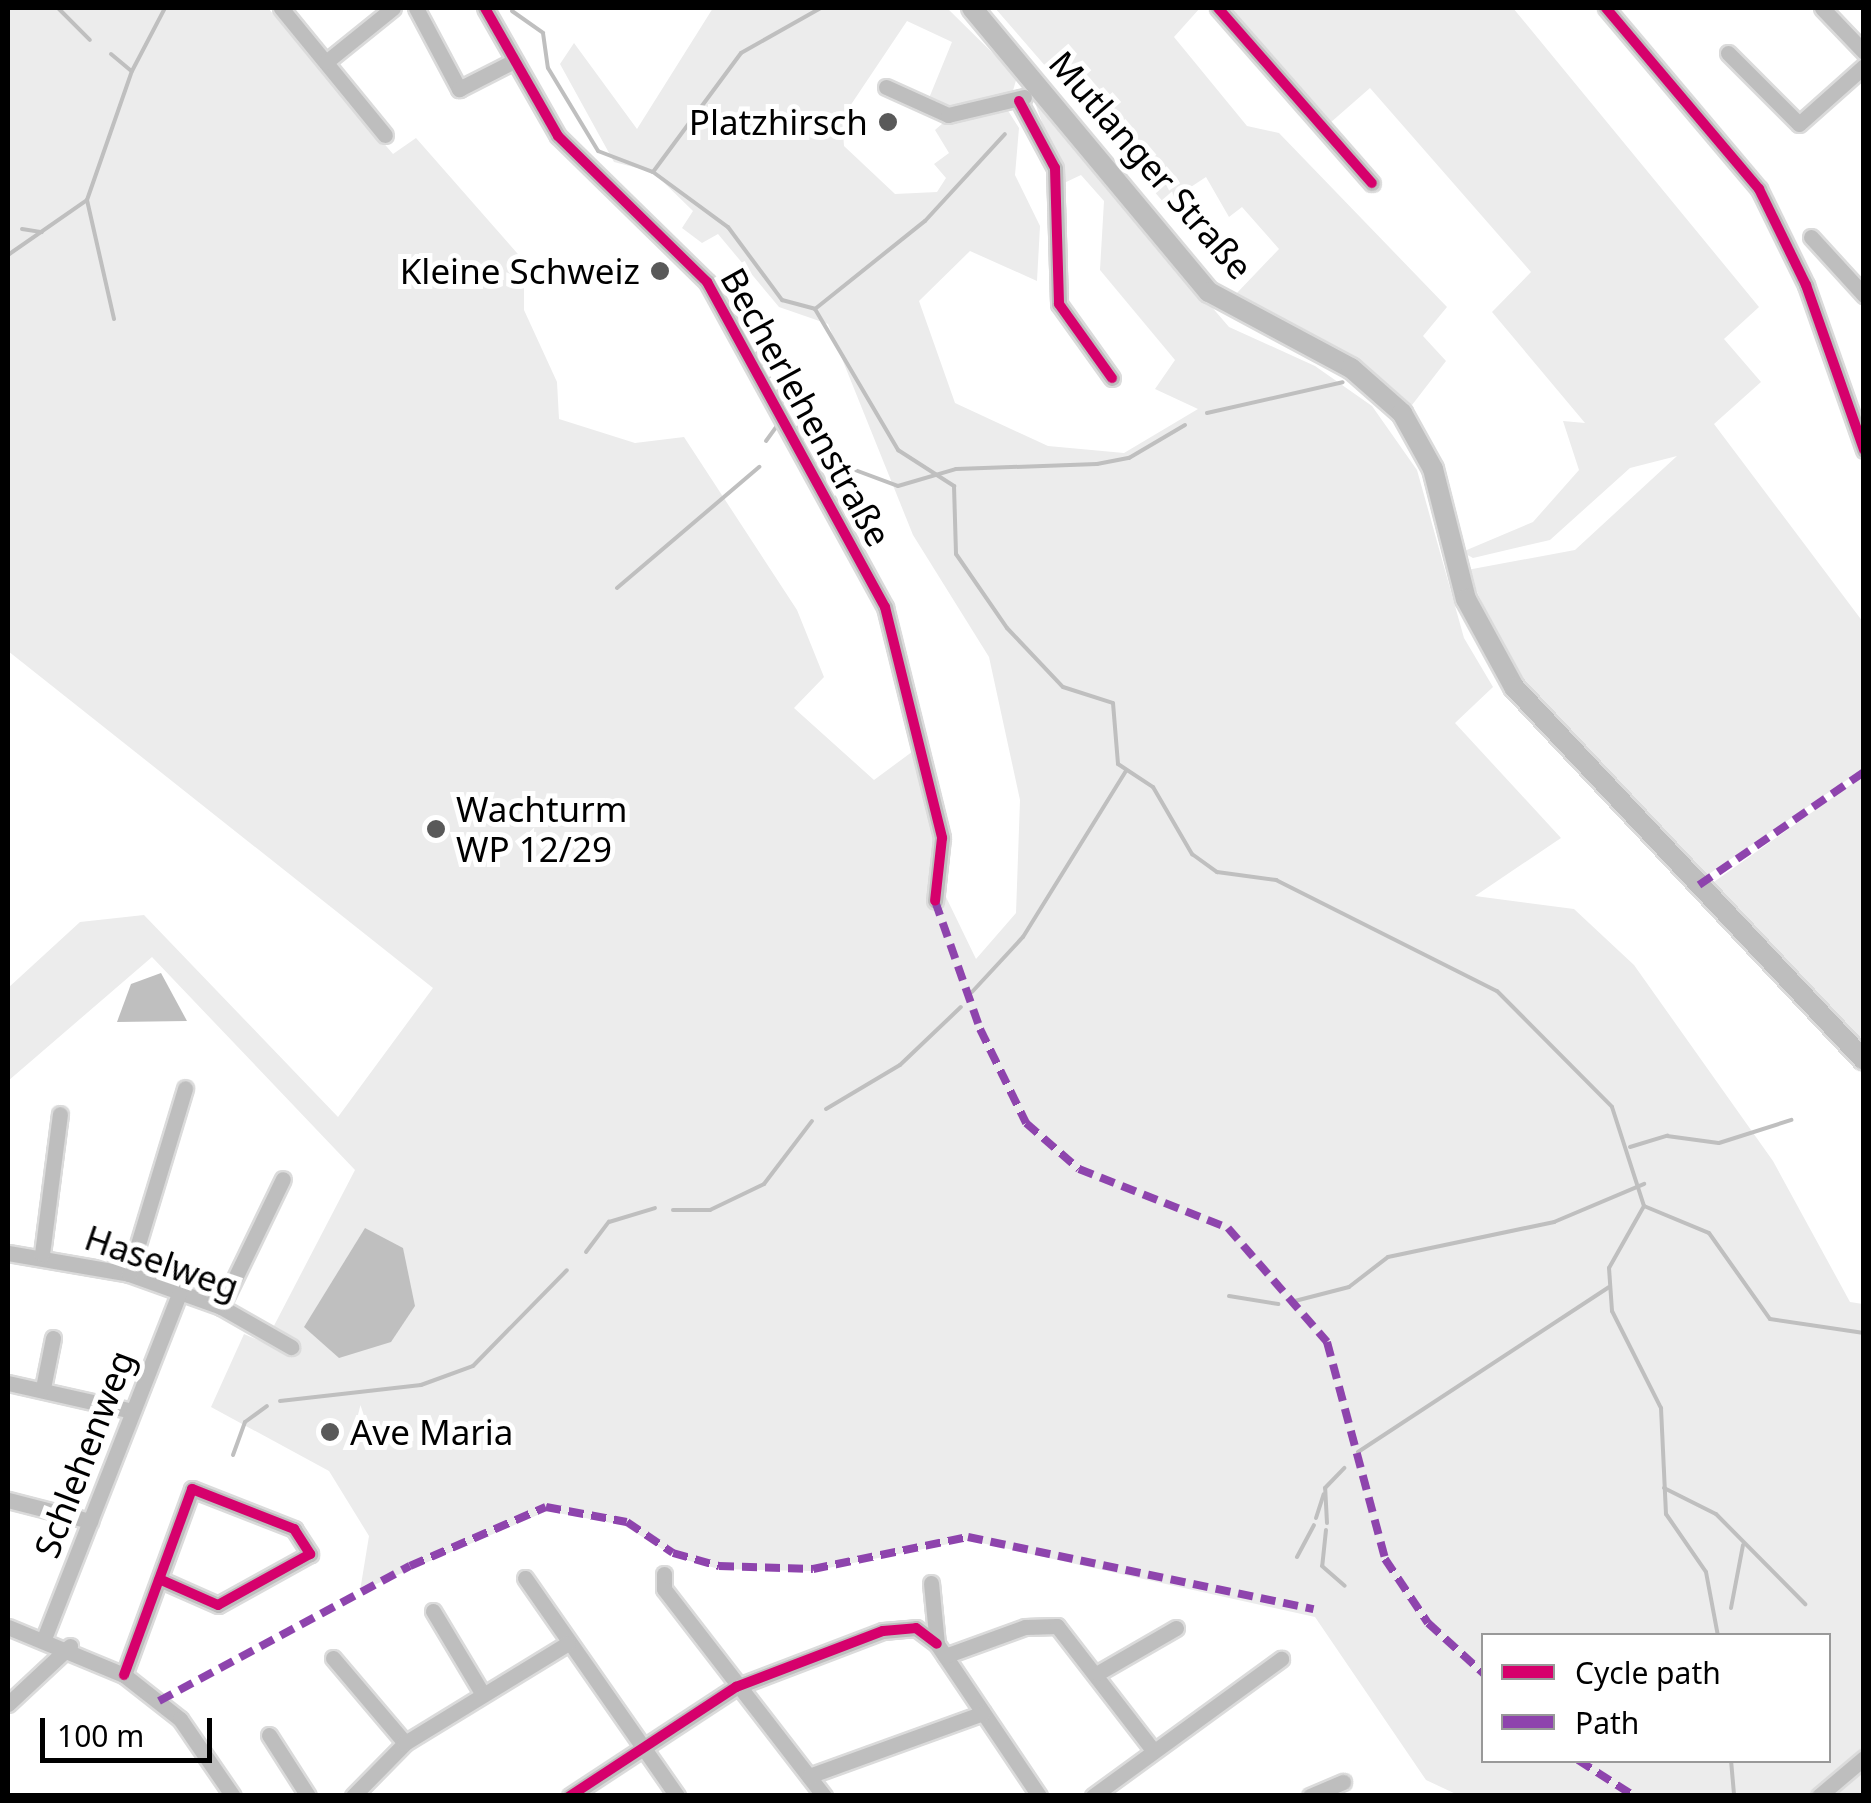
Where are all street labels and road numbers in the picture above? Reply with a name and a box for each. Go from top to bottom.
street label: Mutlanger Straße [1041,42,1261,288]
street label: Becherlehenstraße [712,261,900,553]
street label: Haselweg [80,1216,244,1308]
street label: Schlehenweg [25,1345,143,1563]

